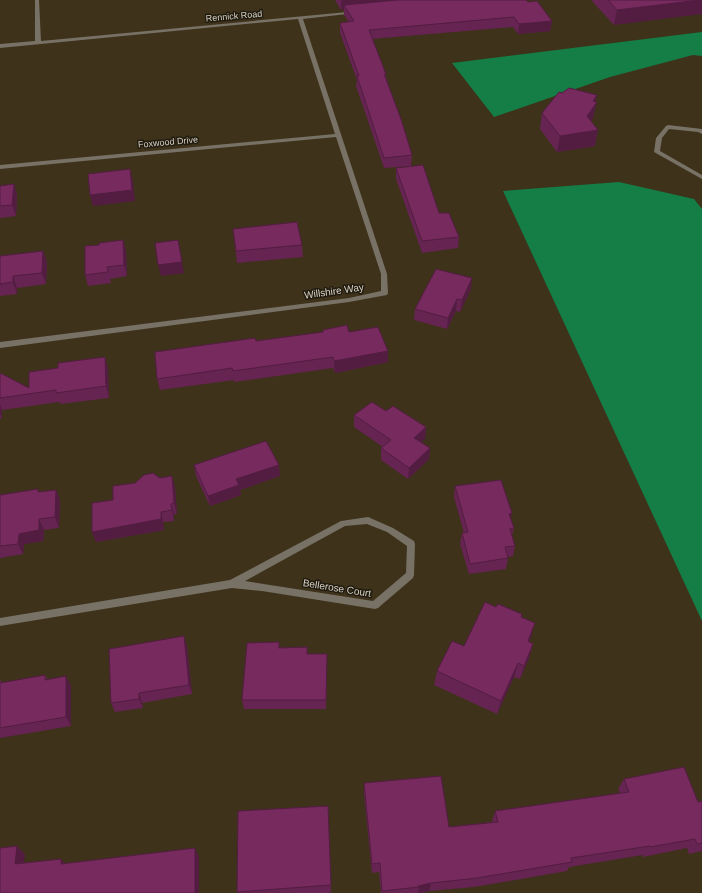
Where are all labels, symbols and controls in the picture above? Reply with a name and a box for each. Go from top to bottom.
street label: Rennick Road [205,9,263,23]
street label: Foxwood Drive [138,134,198,150]
street label: Willshire Way [303,281,365,301]
street label: Bellerose Court [302,577,372,599]

